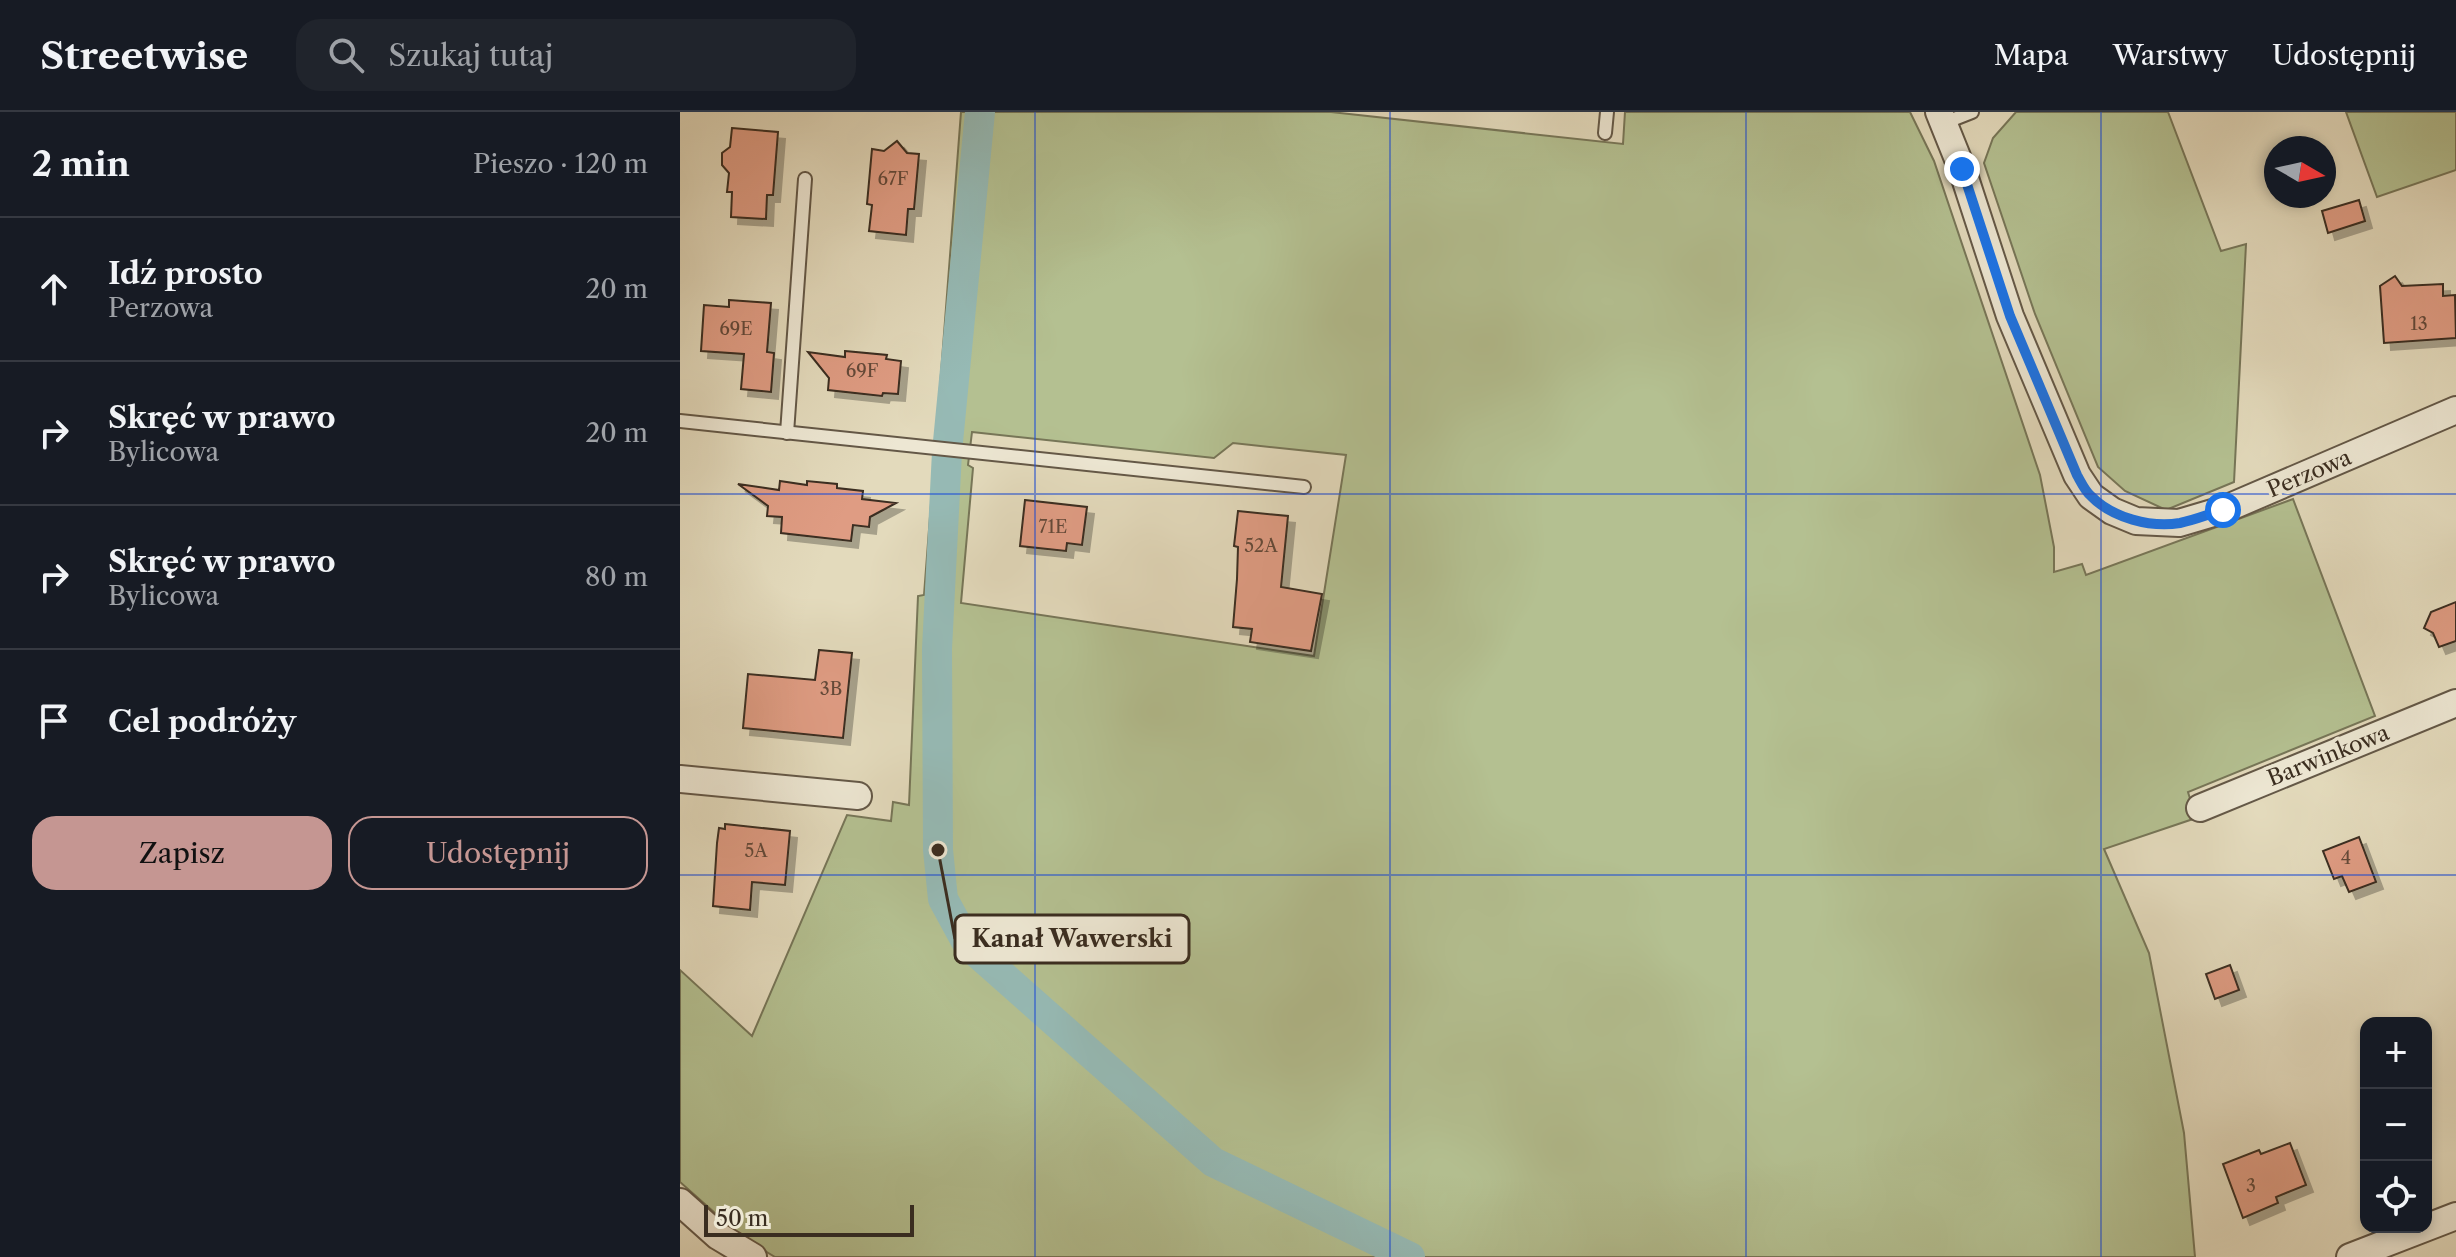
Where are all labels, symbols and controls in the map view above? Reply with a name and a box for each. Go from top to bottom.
search box [296,19,856,91]
text: Streetwise [40,32,248,79]
icon: search [324,33,368,77]
text: Szukaj tutaj [388,37,553,74]
text: Mapa [1994,38,2069,72]
text: Warstwy [2113,38,2228,72]
text: Udostępnij [2272,38,2416,72]
north arrow [2264,136,2336,208]
text: 2 min [32,143,130,185]
text: Pieszo · 120 m [473,148,648,180]
route end [1944,151,1980,187]
house number: 67F [878,168,909,190]
text: Idź prosto [108,255,263,292]
icon: ahead [32,267,76,311]
text: 20 m [585,273,648,305]
text: Perzowa [108,292,213,324]
house number: 13 [2410,313,2428,335]
house number: 69E [719,318,753,340]
house number: 69F [846,360,879,382]
text: Skręć w prawo [108,399,336,436]
icon: right [32,411,76,455]
text: 20 m [585,417,648,449]
text: Bylicowa [108,436,219,468]
street label: Perzowa [2263,444,2356,503]
route start [2205,492,2241,528]
house number: 71E [1039,516,1067,538]
house number: 52A [1244,535,1278,557]
text: Skręć w prawo [108,543,336,580]
icon: right [32,555,76,599]
text: 80 m [585,561,648,593]
text: Bylicowa [108,580,219,612]
house number: 3B [820,678,842,700]
icon: arrive [32,699,76,743]
text: Cel podróży [108,703,296,740]
street label: Barwinkowa [2263,719,2393,792]
button: Zapisz [32,816,332,890]
button: Udostępnij [348,816,648,890]
house number: 5A [744,840,768,862]
house number: 4 [2341,847,2351,869]
callout: Kanał Wawerski [955,915,1189,963]
text: Kanał Wawerski [972,924,1173,953]
map controls [2360,1017,2432,1233]
button: + [2360,1017,2432,1089]
button: − [2360,1089,2432,1161]
button: locate [2360,1161,2432,1233]
house number: 3 [2246,1175,2256,1197]
scale bar [704,1201,914,1237]
text: 50 m [716,1205,768,1232]

